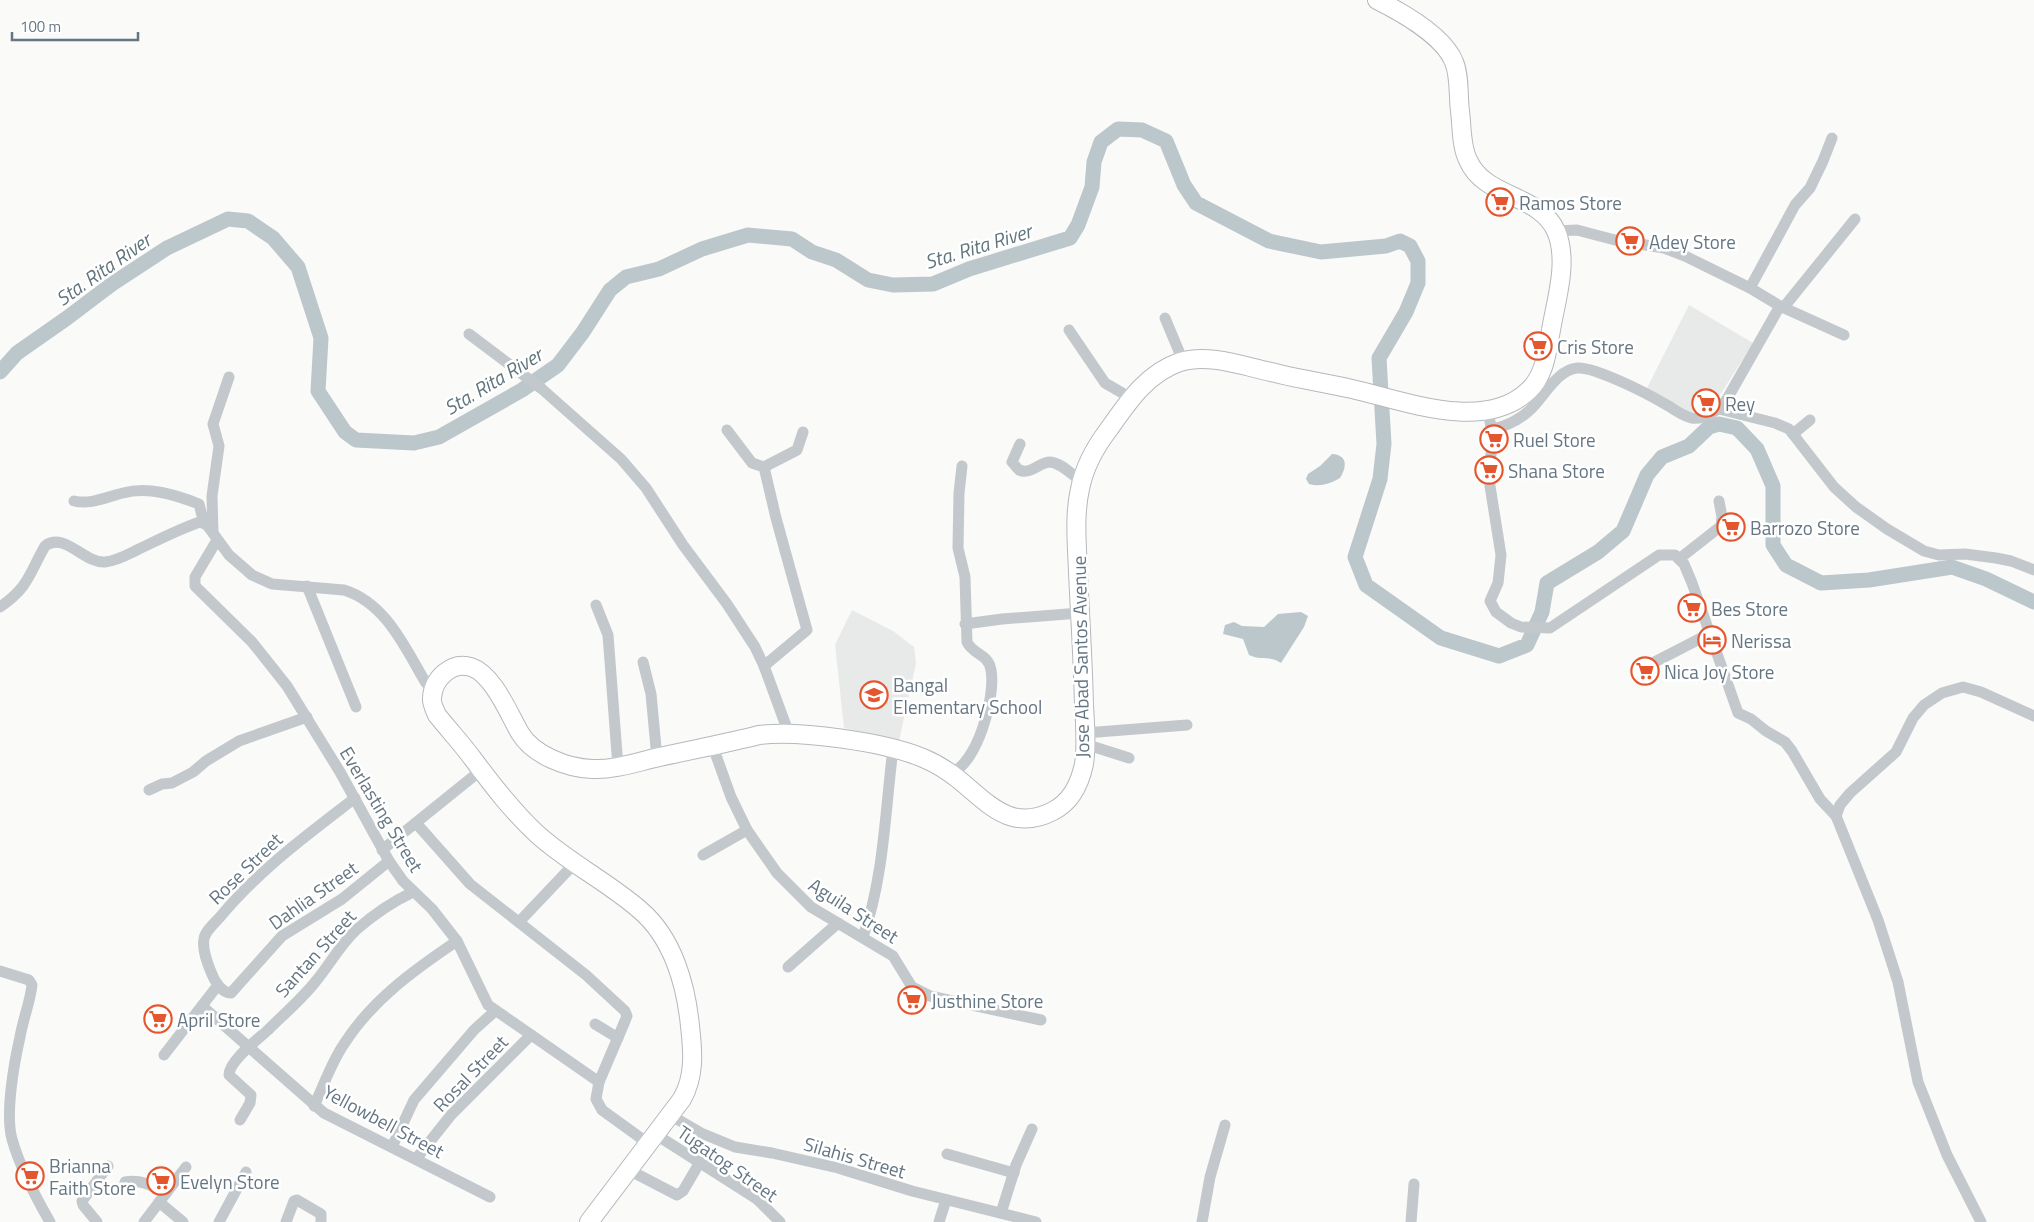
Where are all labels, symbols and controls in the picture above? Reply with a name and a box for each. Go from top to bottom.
scale bar [12,10,139,42]
text: 100 m [20,15,61,38]
supermarket icon: Ramos Store [1485,187,1515,217]
place label: Ramos Store [1519,188,1622,217]
water label: Sta. Rita River [921,214,1038,277]
water label: Sta. Rita River [49,223,159,313]
supermarket icon: Adey Store [1615,226,1645,256]
place label: Adey Store [1649,227,1736,256]
supermarket icon: Cris Store [1523,331,1553,361]
place label: Cris Store [1557,332,1634,361]
water label: Sta. Rita River [438,338,550,423]
supermarket icon: Rey [1691,388,1721,418]
place label: Rey [1725,389,1755,418]
supermarket icon: Ruel Store [1479,424,1509,454]
place label: Ruel Store [1513,425,1596,454]
supermarket icon: Shana Store [1474,455,1504,485]
place label: Shana Store [1508,456,1605,485]
supermarket icon: Barrozo Store [1716,512,1746,542]
place label: Barrozo Store [1750,513,1860,542]
street label: Jose Abad Santos Avenue [1064,556,1096,758]
supermarket icon: Bes Store [1677,593,1707,623]
place label: Bes Store [1711,594,1788,623]
hotel icon: Nerissa [1697,625,1727,655]
place label: Nerissa [1731,626,1792,655]
supermarket icon: Nica Joy Store [1630,656,1660,686]
place label: Nica Joy Store [1664,657,1774,686]
place label: Bangal Elementary School [893,670,1042,721]
school or university icon: Bangal Elementary School [859,680,889,710]
street label: Everlasting Street [333,741,431,878]
street label: Rose Street [201,825,289,911]
street label: Dahlia Street [262,853,364,936]
street label: Aguila Street [803,870,905,950]
street label: Santan Street [268,902,363,1003]
supermarket icon: Justhine Store [897,985,927,1015]
place label: Justhine Store [931,986,1043,1015]
supermarket icon: April Store [143,1004,173,1034]
place label: April Store [177,1005,260,1034]
street label: Rosal Street [426,1028,515,1118]
street label: Yellowbell Street [318,1077,450,1165]
street label: Tugatog Street [672,1117,785,1209]
street label: Silahis Street [801,1129,910,1185]
place label: Brianna Faith Store [49,1151,136,1202]
supermarket icon: Brianna Faith Store [15,1161,45,1191]
supermarket icon: Evelyn Store [146,1166,176,1196]
place label: Evelyn Store [180,1167,280,1196]

